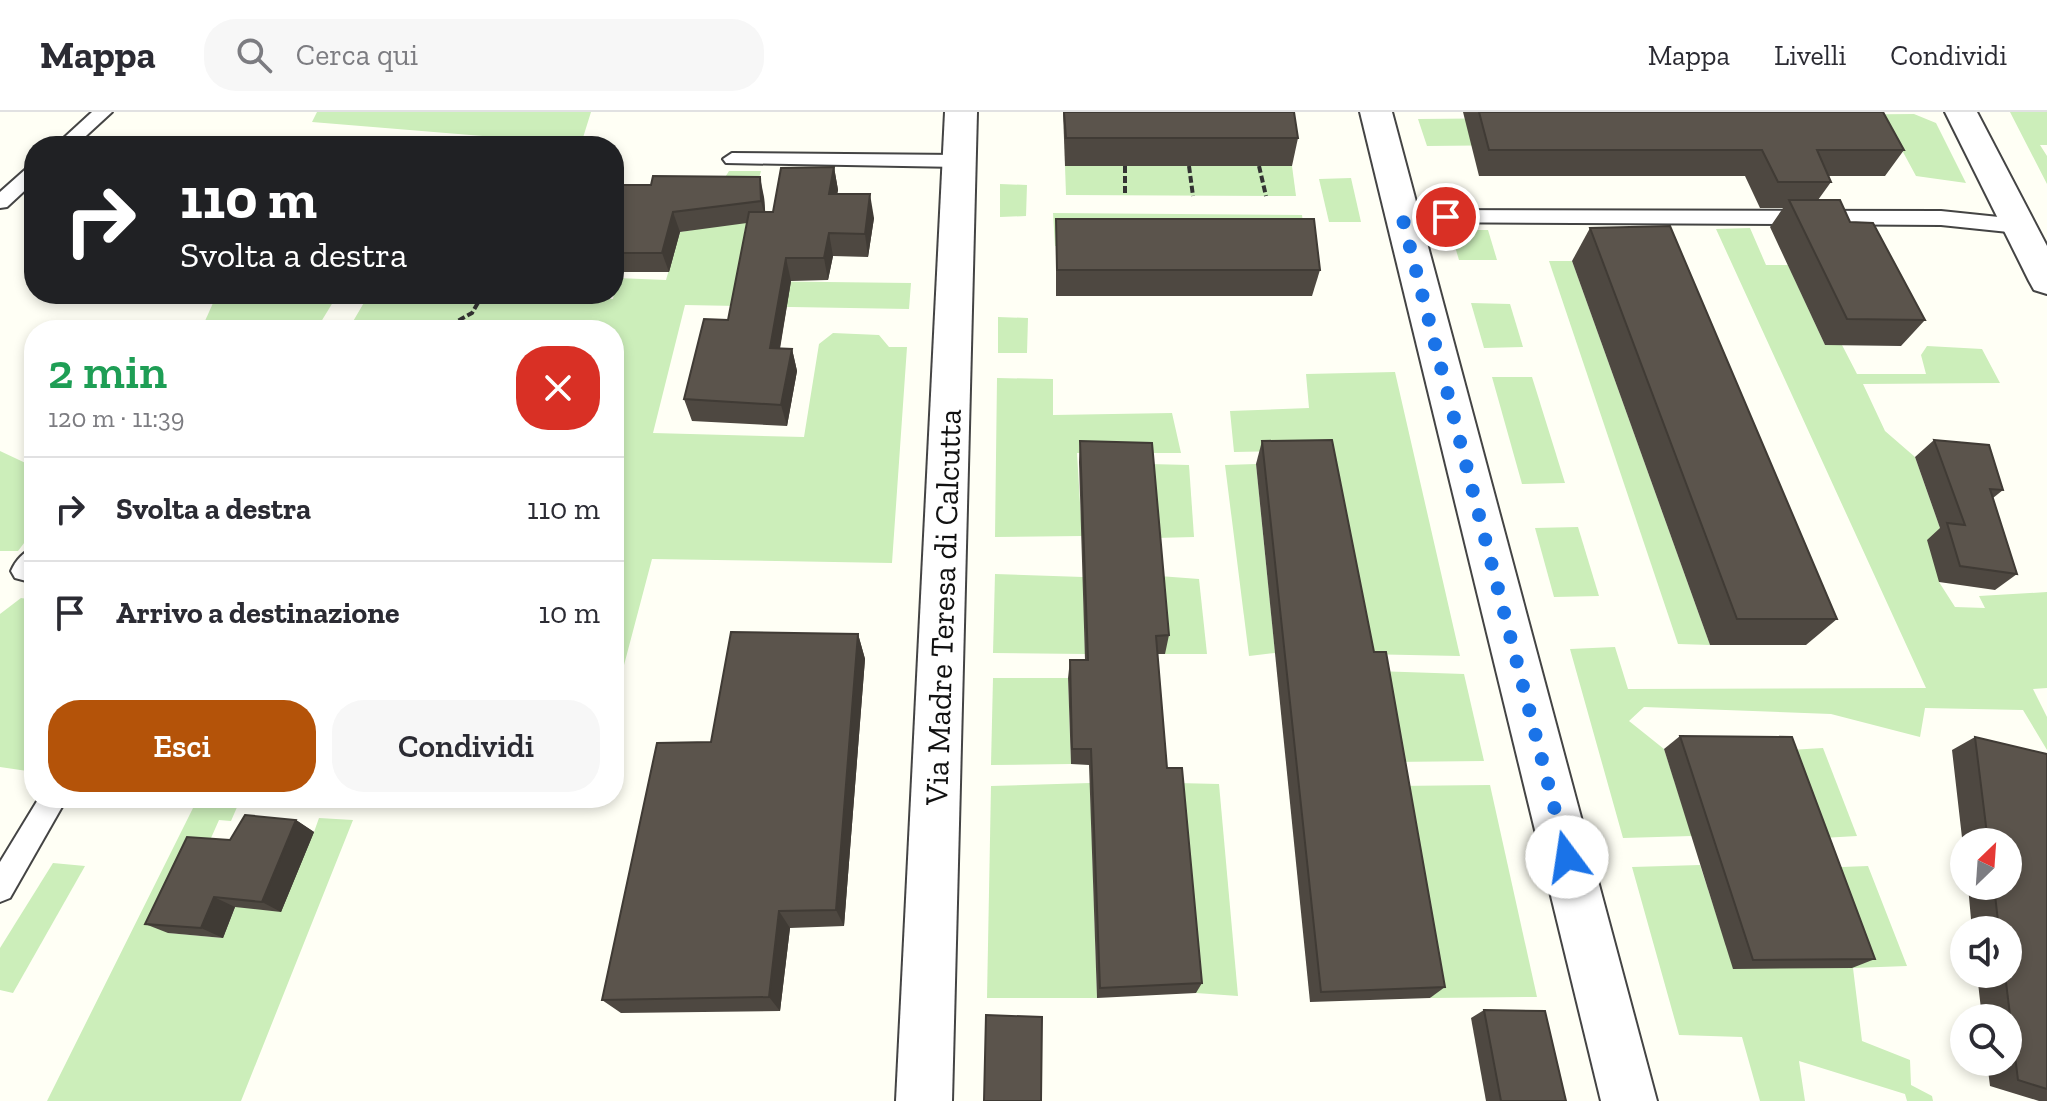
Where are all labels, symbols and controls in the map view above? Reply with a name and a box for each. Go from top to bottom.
search box [204,19,764,91]
text: Mappa [40,32,156,78]
icon: search [232,33,276,77]
text: Cerca qui [296,37,418,73]
text: Mappa [1648,39,1730,72]
text: Livelli [1774,39,1846,72]
text: Condividi [1890,39,2007,72]
text: 110 m [180,165,317,232]
icon: right [48,168,152,272]
pin [1412,183,1480,251]
icon: arrive [1424,195,1468,239]
text: Svolta a destra [180,233,407,276]
text: 2 min [48,343,167,400]
button: close [516,346,600,430]
text: 120 m · 11:39 [48,402,185,434]
street label: Via Madre Teresa di Calcutta [917,408,969,807]
icon: right [48,487,92,531]
text: Svolta a destra [116,491,311,527]
text: 110 m [527,491,600,527]
icon: arrive [48,591,92,635]
text: Arrivo a destinazione [116,595,400,631]
text: 10 m [538,595,600,631]
button: Esci [48,700,316,792]
button: Condividi [332,700,600,792]
position arrow [1525,815,1609,899]
north arrow [1950,828,2022,900]
map controls [1950,828,2022,1076]
button: sound [1950,916,2022,988]
button: search [1950,1004,2022,1076]

